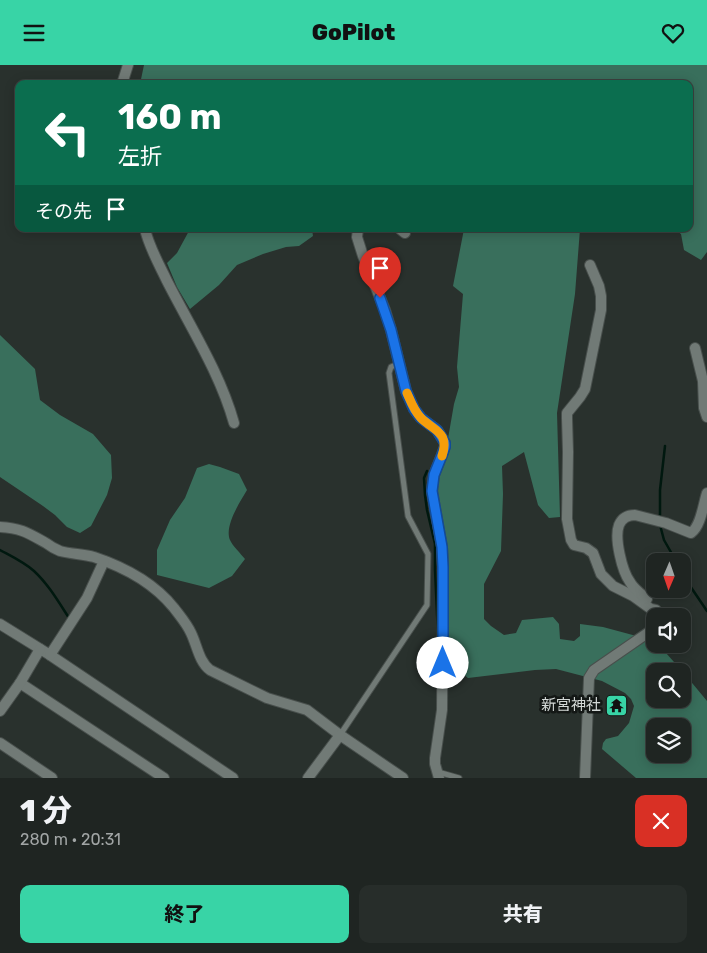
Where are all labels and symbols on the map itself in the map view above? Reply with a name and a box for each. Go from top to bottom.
pin [359,247,401,298]
north arrow [646,553,691,597]
position arrow [416,636,468,688]
temple icon: 新宮神社 [605,693,629,717]
place label: 新宮神社 [541,696,601,714]

